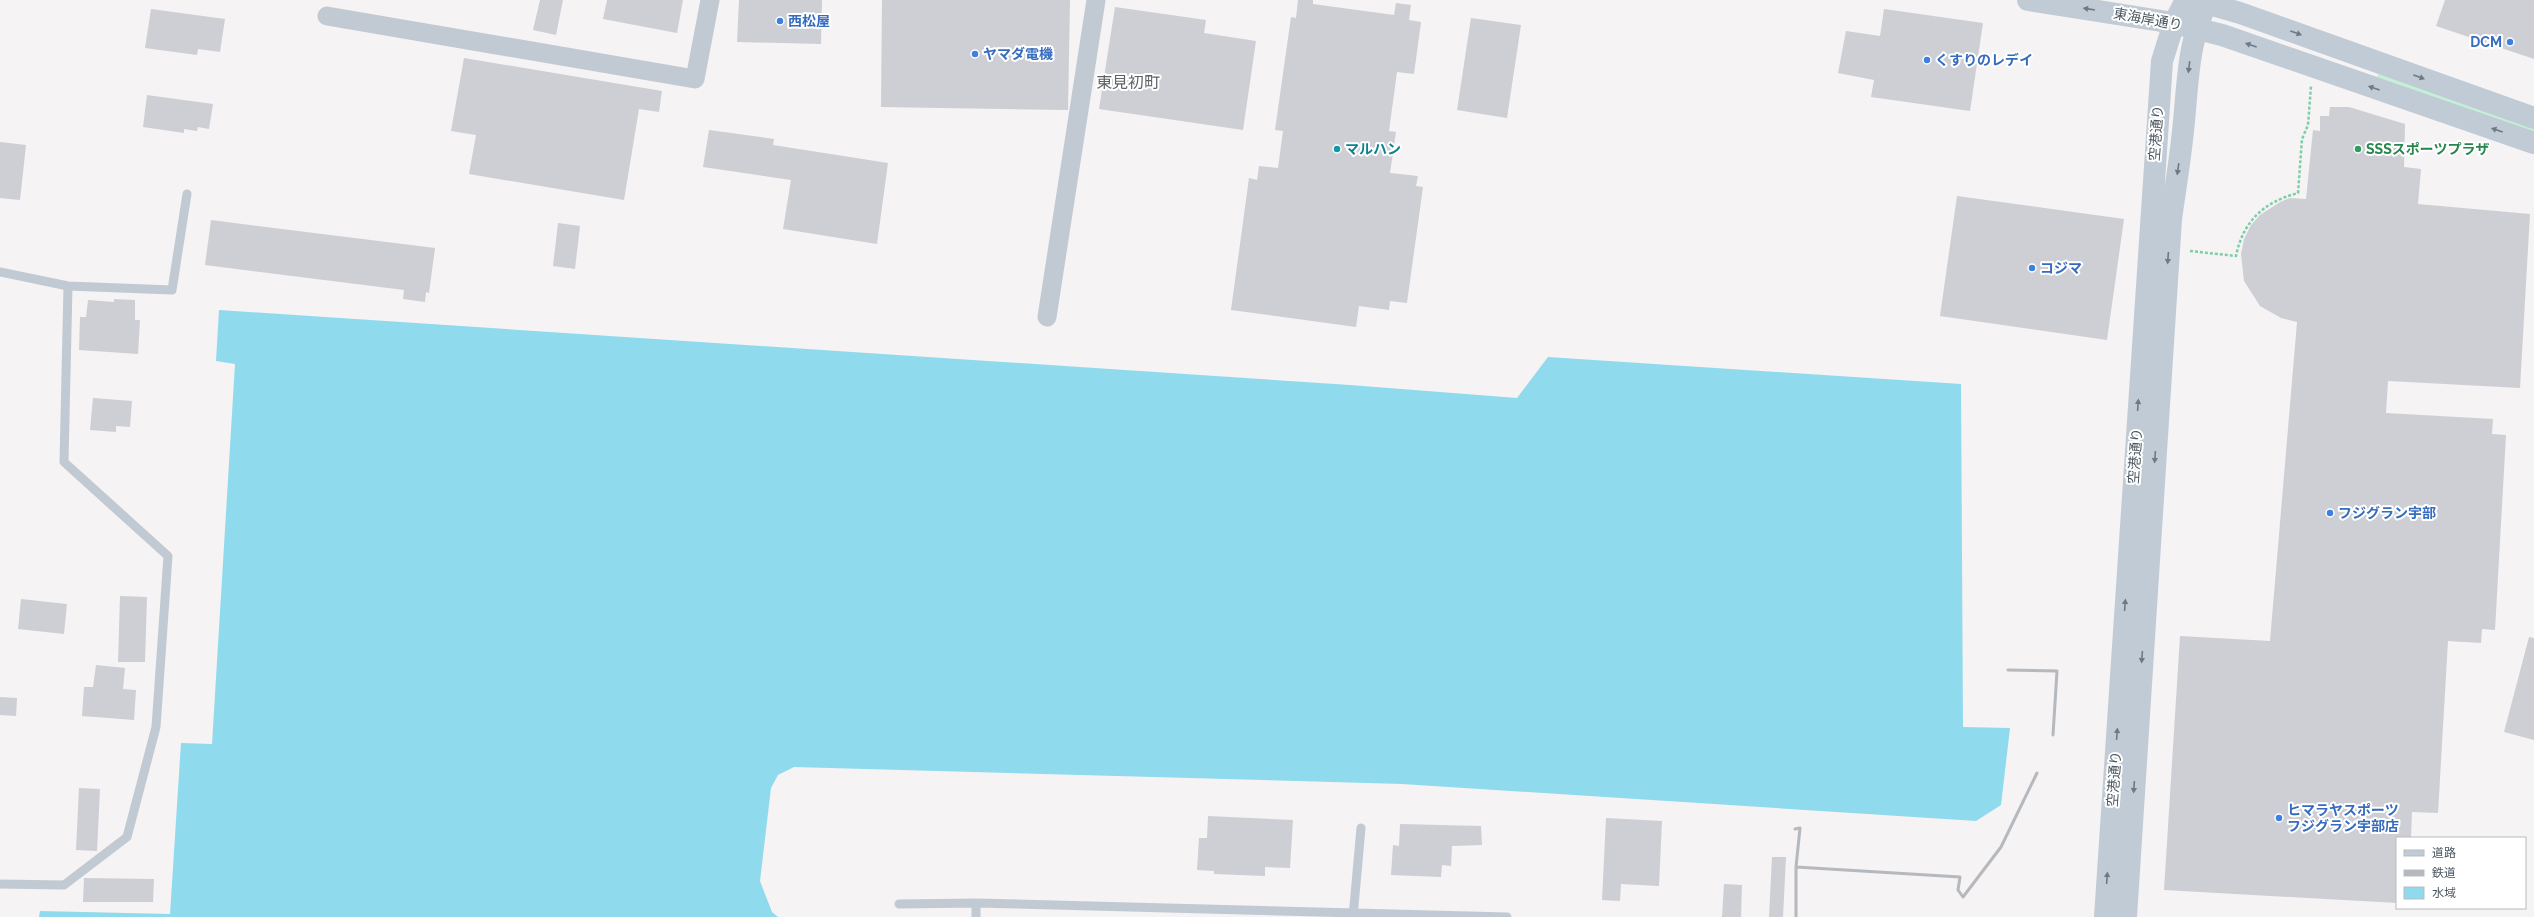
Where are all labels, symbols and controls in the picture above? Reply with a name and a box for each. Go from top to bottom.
street label: 東海岸通り [2112,5,2184,33]
one-way arrow [2083,6,2095,12]
place label: 西松屋 [788,13,830,29]
marker: 西松屋 [775,16,785,26]
one-way arrow [2291,30,2303,36]
place label: DCM [2470,34,2502,50]
marker: DCM [2505,37,2515,47]
one-way arrow [2245,42,2257,48]
place label: ヤマダ電機 [983,46,1053,62]
marker: ヤマダ電機 [970,49,980,59]
place label: くすりのレデイ [1935,52,2033,68]
marker: くすりのレデイ [1922,55,1932,65]
one-way arrow [2185,61,2192,73]
district label: 東見初町 [1096,73,1160,92]
one-way arrow [2413,74,2425,80]
one-way arrow [2368,85,2380,91]
street label: 空港通り [2146,105,2166,161]
one-way arrow [2491,127,2503,133]
place label: マルハン [1345,141,1401,157]
place label: SSSスポーツプラザ [2366,141,2489,157]
marker: マルハン [1332,144,1342,154]
marker: SSSスポーツプラザ [2353,144,2363,154]
one-way arrow [2175,163,2181,175]
one-way arrow [2165,252,2172,264]
place label: コジマ [2040,260,2082,276]
marker: コジマ [2027,263,2037,273]
one-way arrow [2134,399,2141,411]
street label: 空港通り [2125,428,2145,484]
one-way arrow [2152,451,2159,463]
place label: フジグラン宇部 [2338,505,2436,521]
marker: フジグラン宇部 [2325,508,2335,518]
one-way arrow [2121,599,2128,611]
one-way arrow [2139,651,2146,663]
one-way arrow [2113,728,2120,740]
street label: 空港通り [2104,751,2124,807]
one-way arrow [2131,781,2137,794]
place label: ヒマラヤスポーツ フジグラン宇部店 [2287,802,2399,834]
marker: ヒマラヤスポーツ フジグラン宇部店 [2274,813,2284,823]
legend [2396,837,2526,909]
text: 道路 [2432,846,2456,860]
text: 鉄道 [2432,866,2456,880]
one-way arrow [2104,872,2111,884]
text: 水域 [2432,886,2456,900]

